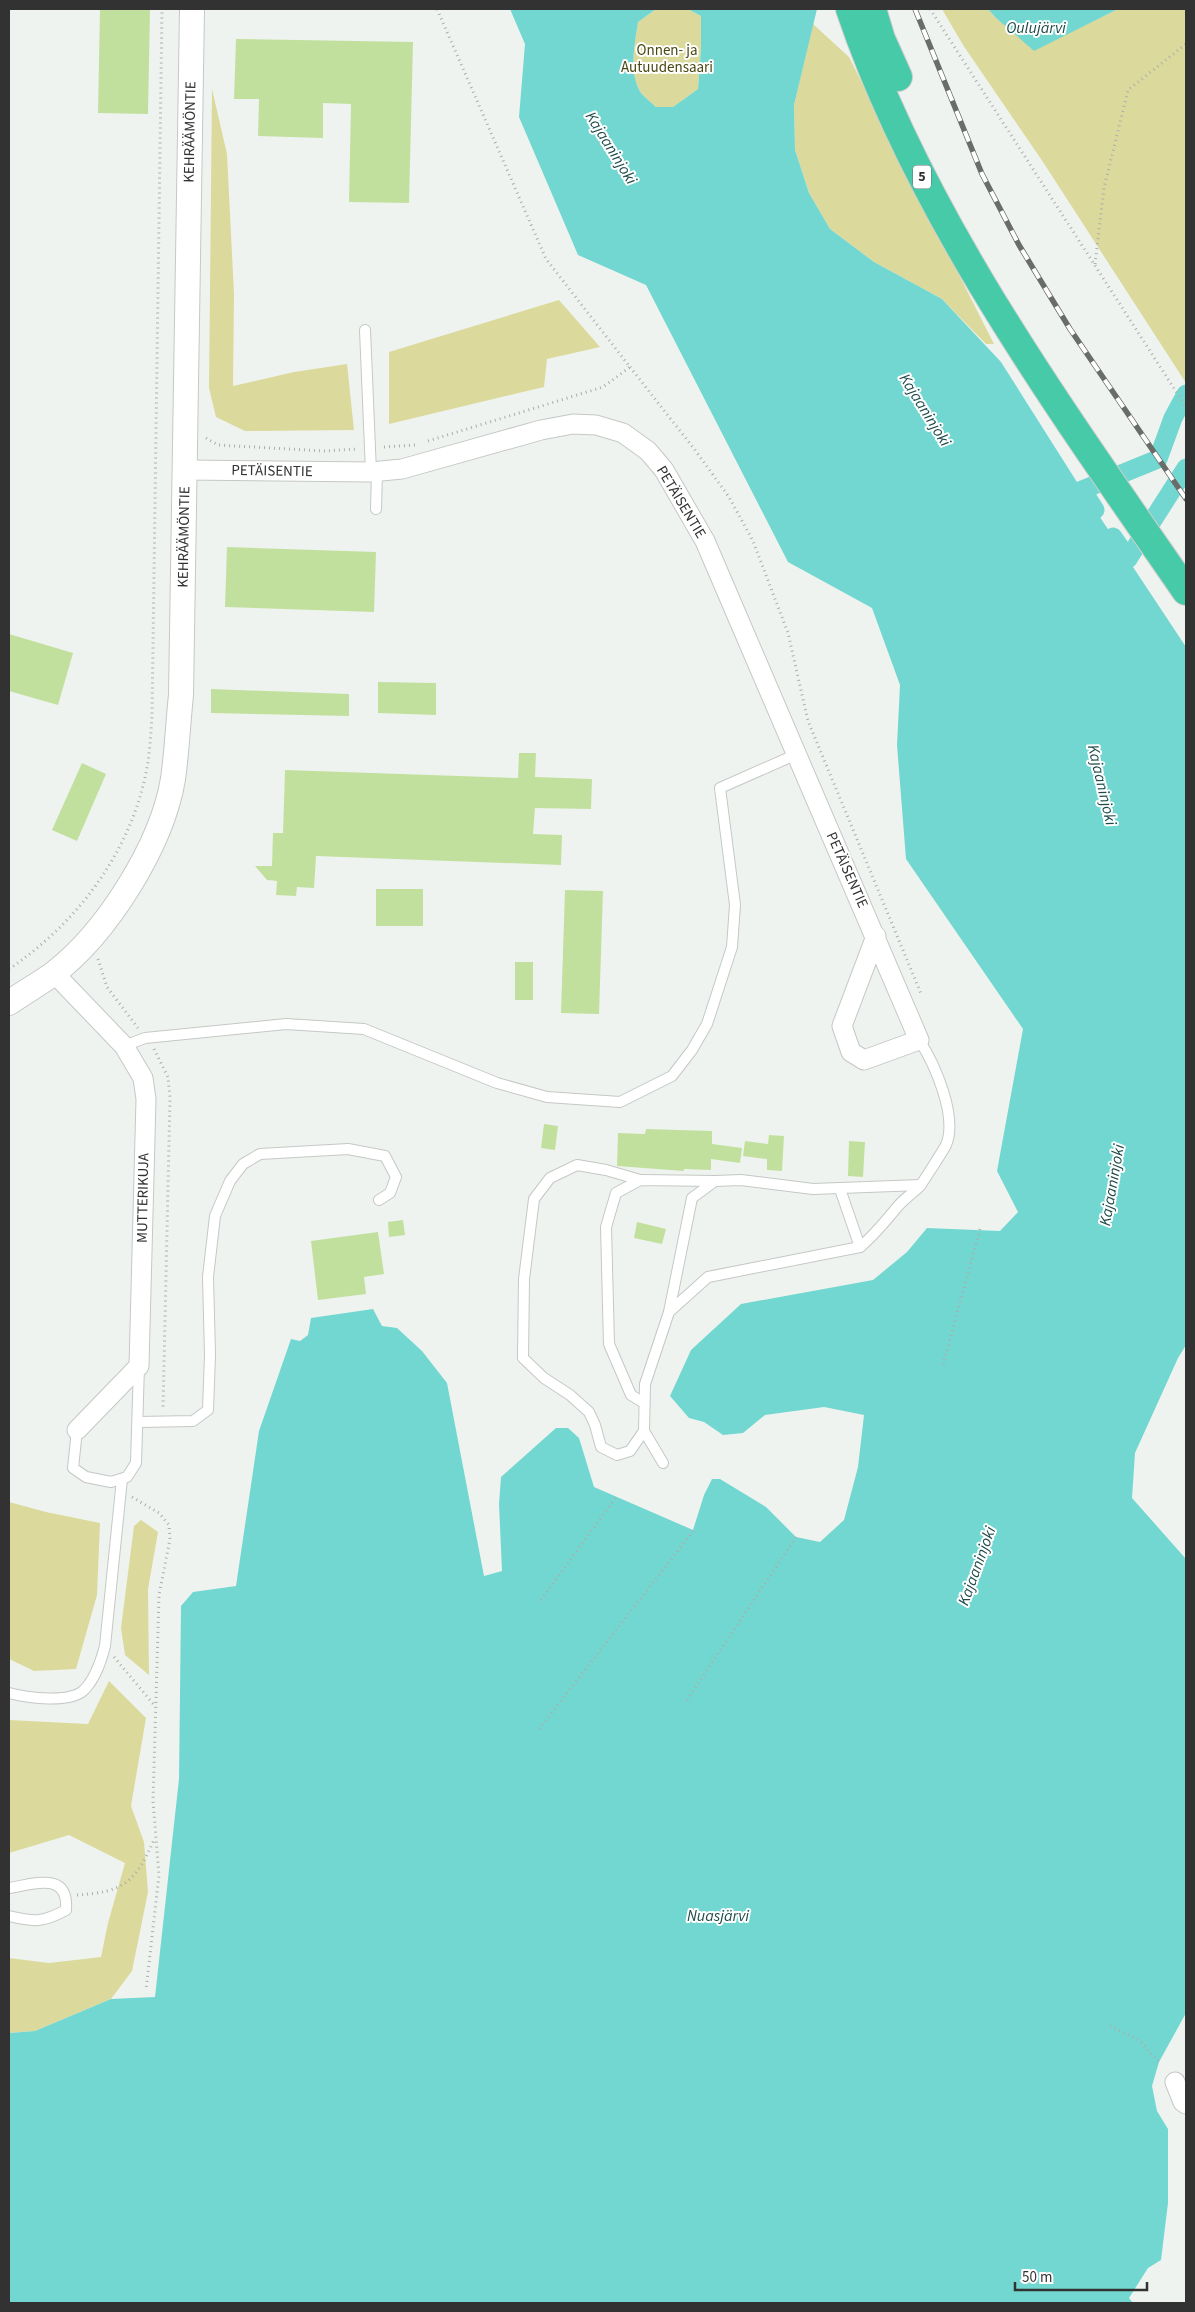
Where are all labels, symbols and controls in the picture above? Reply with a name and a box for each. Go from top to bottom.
water label: Oulujärvi [1006,17,1066,39]
park label: Onnen- ja Autuudensaari [621,40,713,78]
street label: KEHRÄÄMÖNTIE [179,81,201,183]
water label: Kajaaninjoki [580,107,642,189]
road number: 5 [913,166,931,188]
water label: Kajaaninjoki [894,369,956,451]
street label: PETÄISENTIE [231,460,313,482]
street label: PETÄISENTIE [651,462,711,542]
street label: KEHRÄÄMÖNTIE [173,486,195,588]
water label: Kajaaninjoki [1082,742,1122,828]
street label: PETÄISENTIE [821,829,873,912]
water label: Kajaaninjoki [1094,1142,1130,1227]
street label: MUTTERIKUJA [132,1152,154,1243]
water label: Kajaaninjoki [953,1523,1001,1608]
water label: Nuasjärvi [687,1905,749,1927]
scale bar [1015,2260,1148,2292]
text: 50 m [1022,2267,1052,2288]

